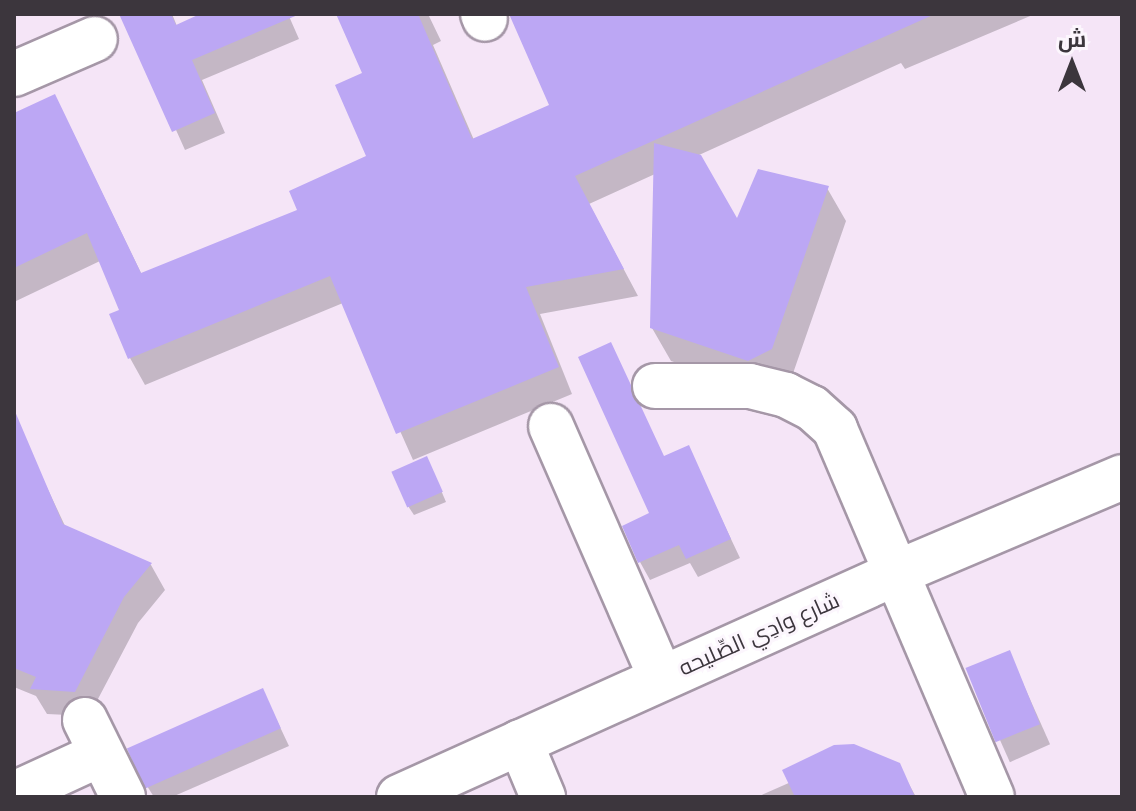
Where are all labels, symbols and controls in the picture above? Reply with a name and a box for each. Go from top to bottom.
north arrow [1032,24,1112,104]
text: ش [1058,27,1086,52]
street label: شارع وادِي الصِّليحه [675,587,843,681]

